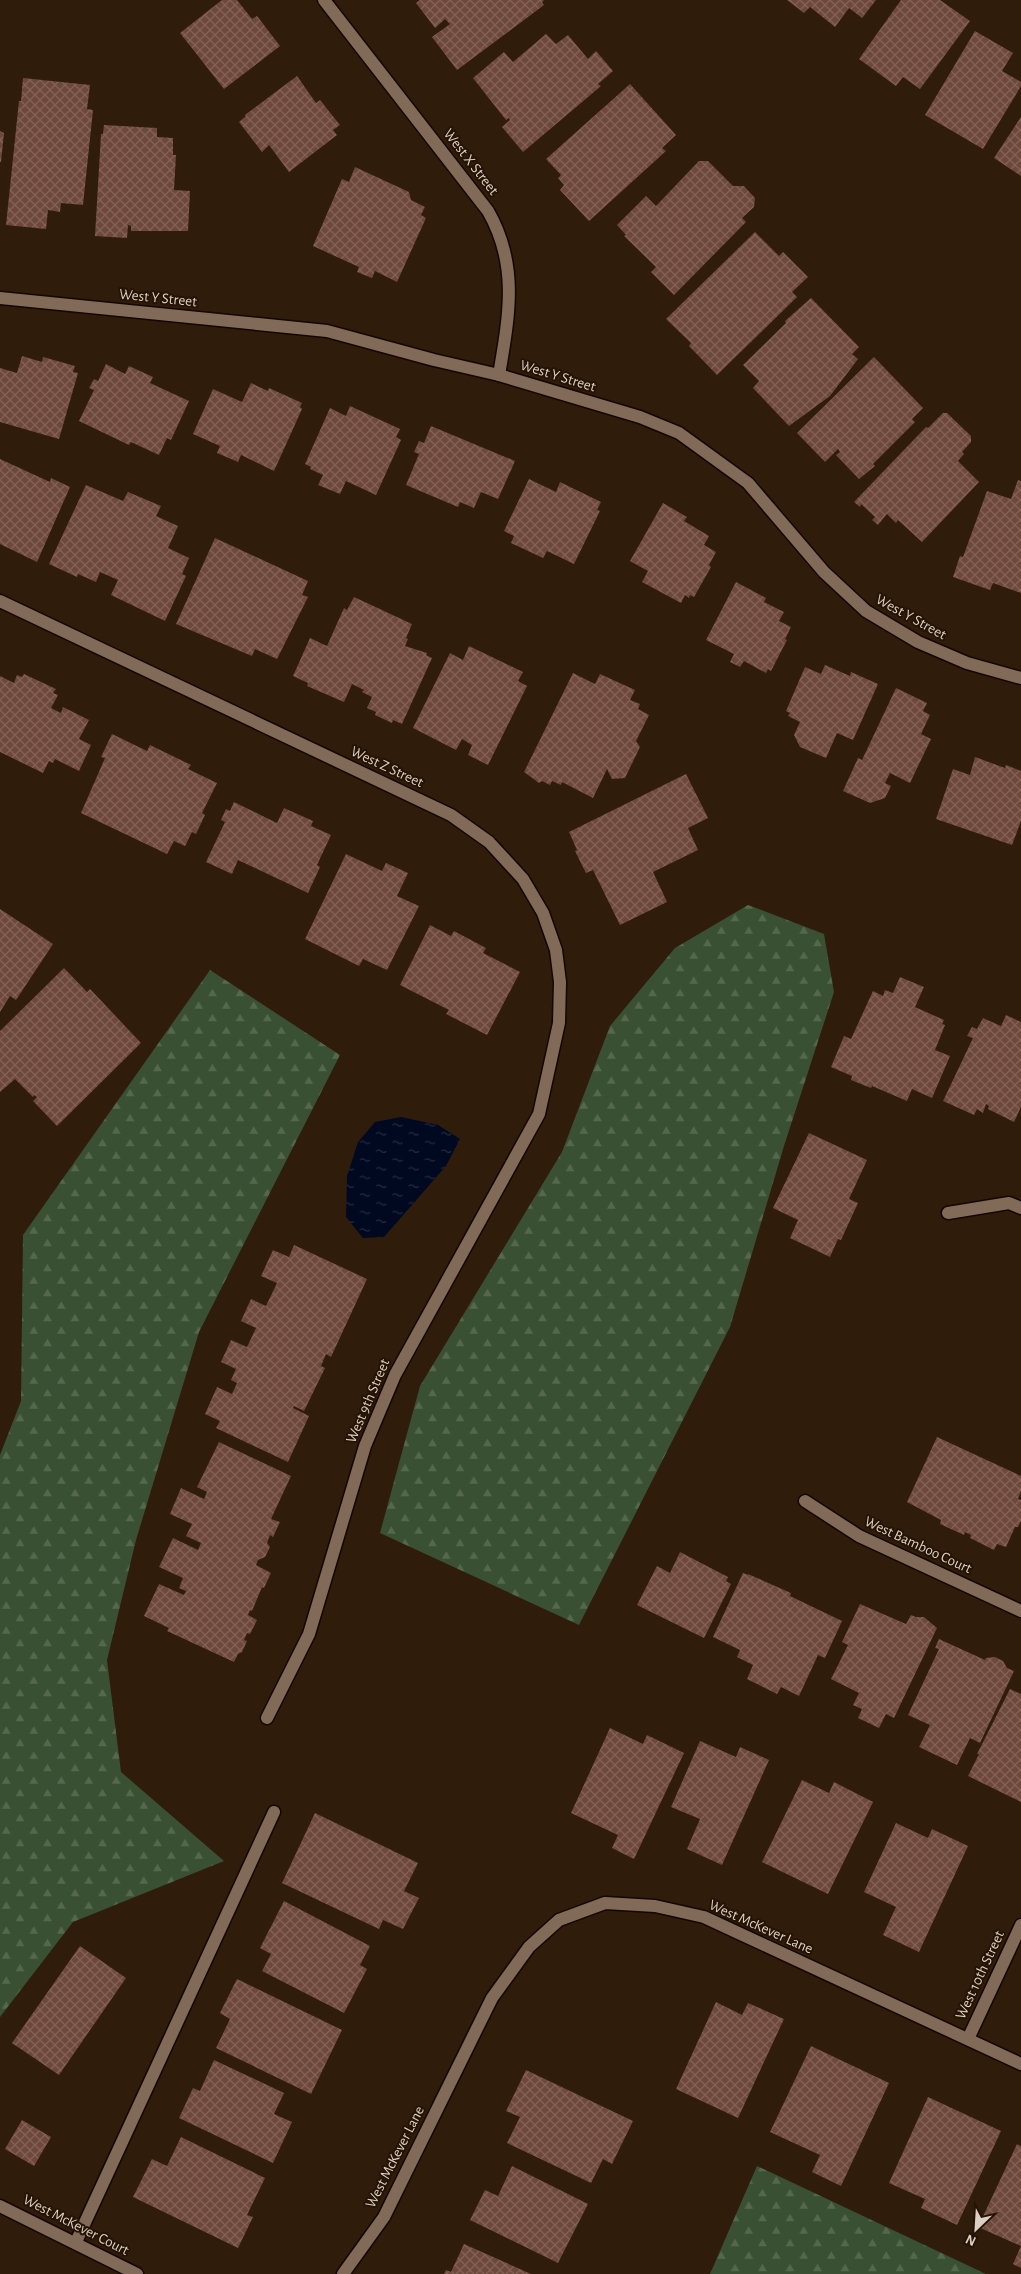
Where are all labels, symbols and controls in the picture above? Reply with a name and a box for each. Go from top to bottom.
street label: West X Street [441,126,501,198]
street label: West Y Street [118,286,198,310]
street label: West Y Street [518,357,598,395]
street label: West Y Street [873,591,949,643]
street label: West Z Street [348,744,426,790]
street label: West 9th Street [344,1357,393,1445]
street label: West Bamboo Court [862,1514,974,1576]
street label: West McKever Lane [707,1897,815,1957]
street label: West 10th Street [953,1928,1007,2022]
street label: West McKever Lane [363,2104,427,2210]
street label: West McKever Court [21,2192,131,2258]
north arrow [951,2204,1001,2254]
text: N [964,2231,978,2248]

